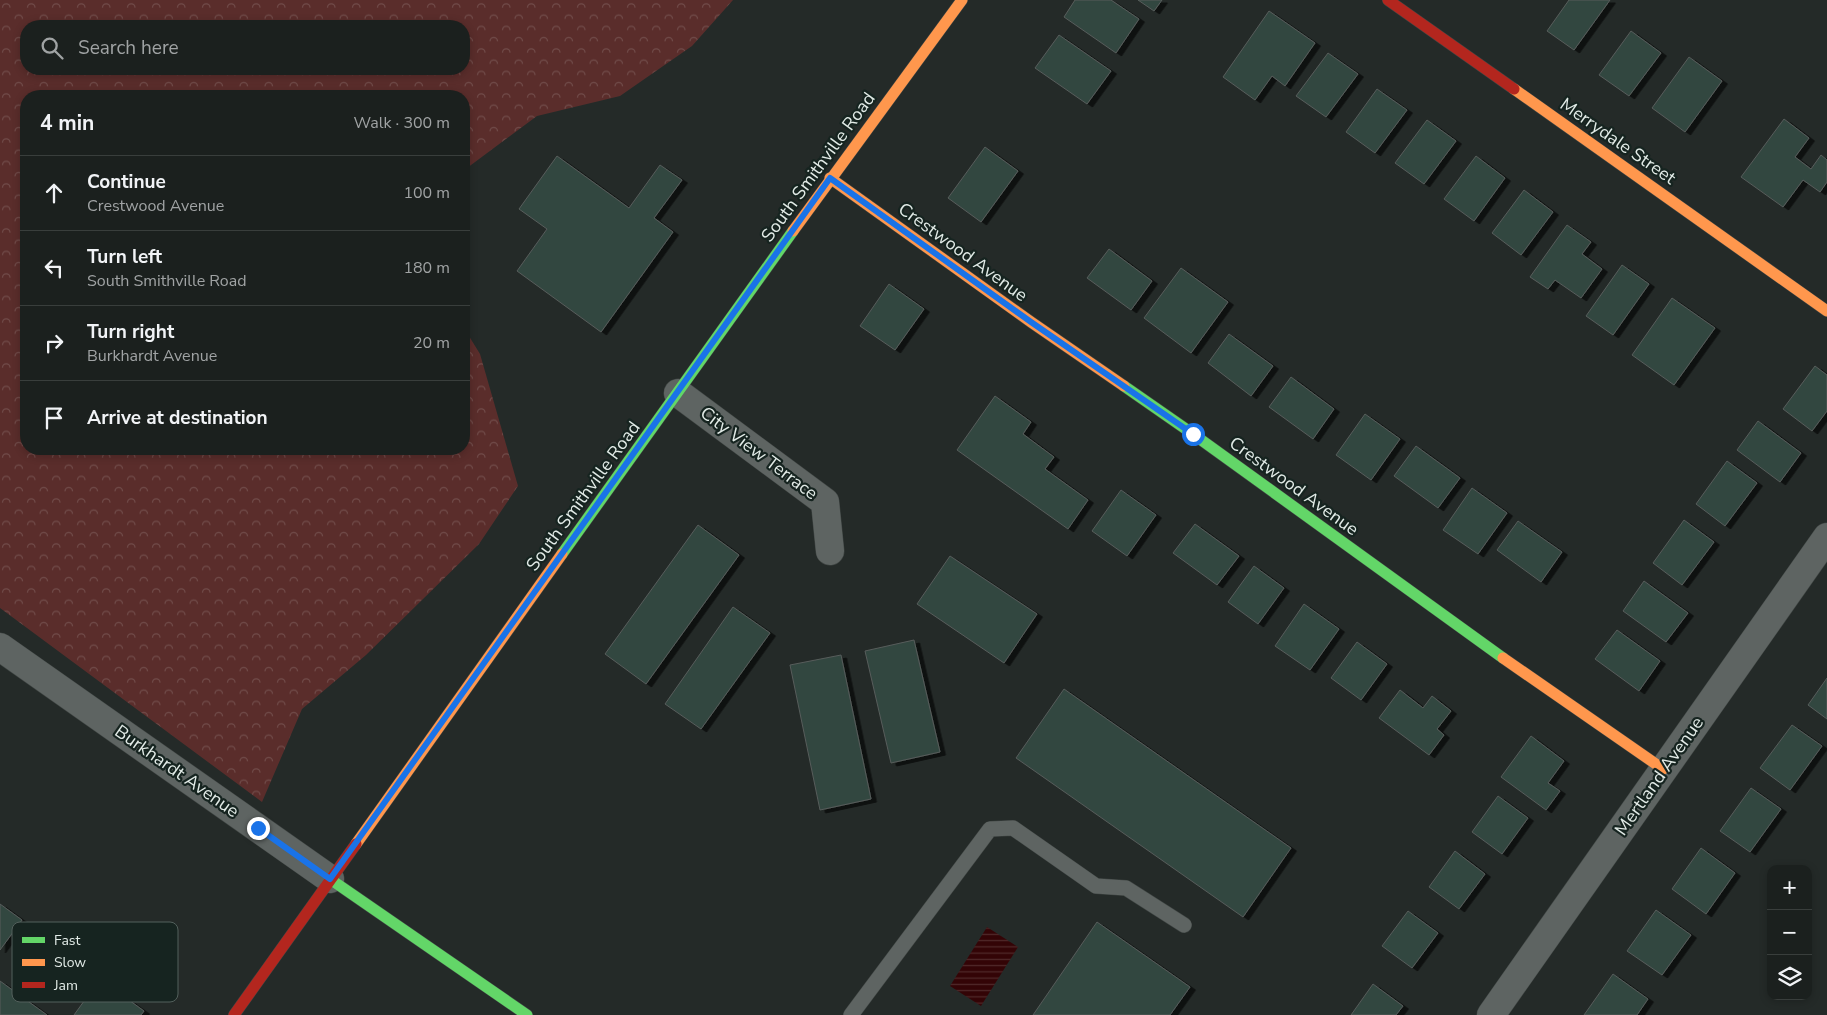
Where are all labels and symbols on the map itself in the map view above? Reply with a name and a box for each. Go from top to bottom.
street label: South Smithville Road [756,87,880,247]
street label: Merrydale Street [1555,92,1681,190]
street label: Crestwood Avenue [893,197,1033,307]
street label: City View Terrace [695,401,823,505]
street label: South Smithville Road [521,416,645,576]
route start [1182,423,1205,446]
street label: Crestwood Avenue [1224,431,1364,541]
street label: Mertland Avenue [1609,712,1709,840]
street label: Burkhardt Avenue [110,719,244,823]
route end [247,817,270,840]
legend [12,922,178,1002]
text: Fast [54,931,80,950]
text: Slow [54,953,86,972]
text: Jam [53,976,78,995]

